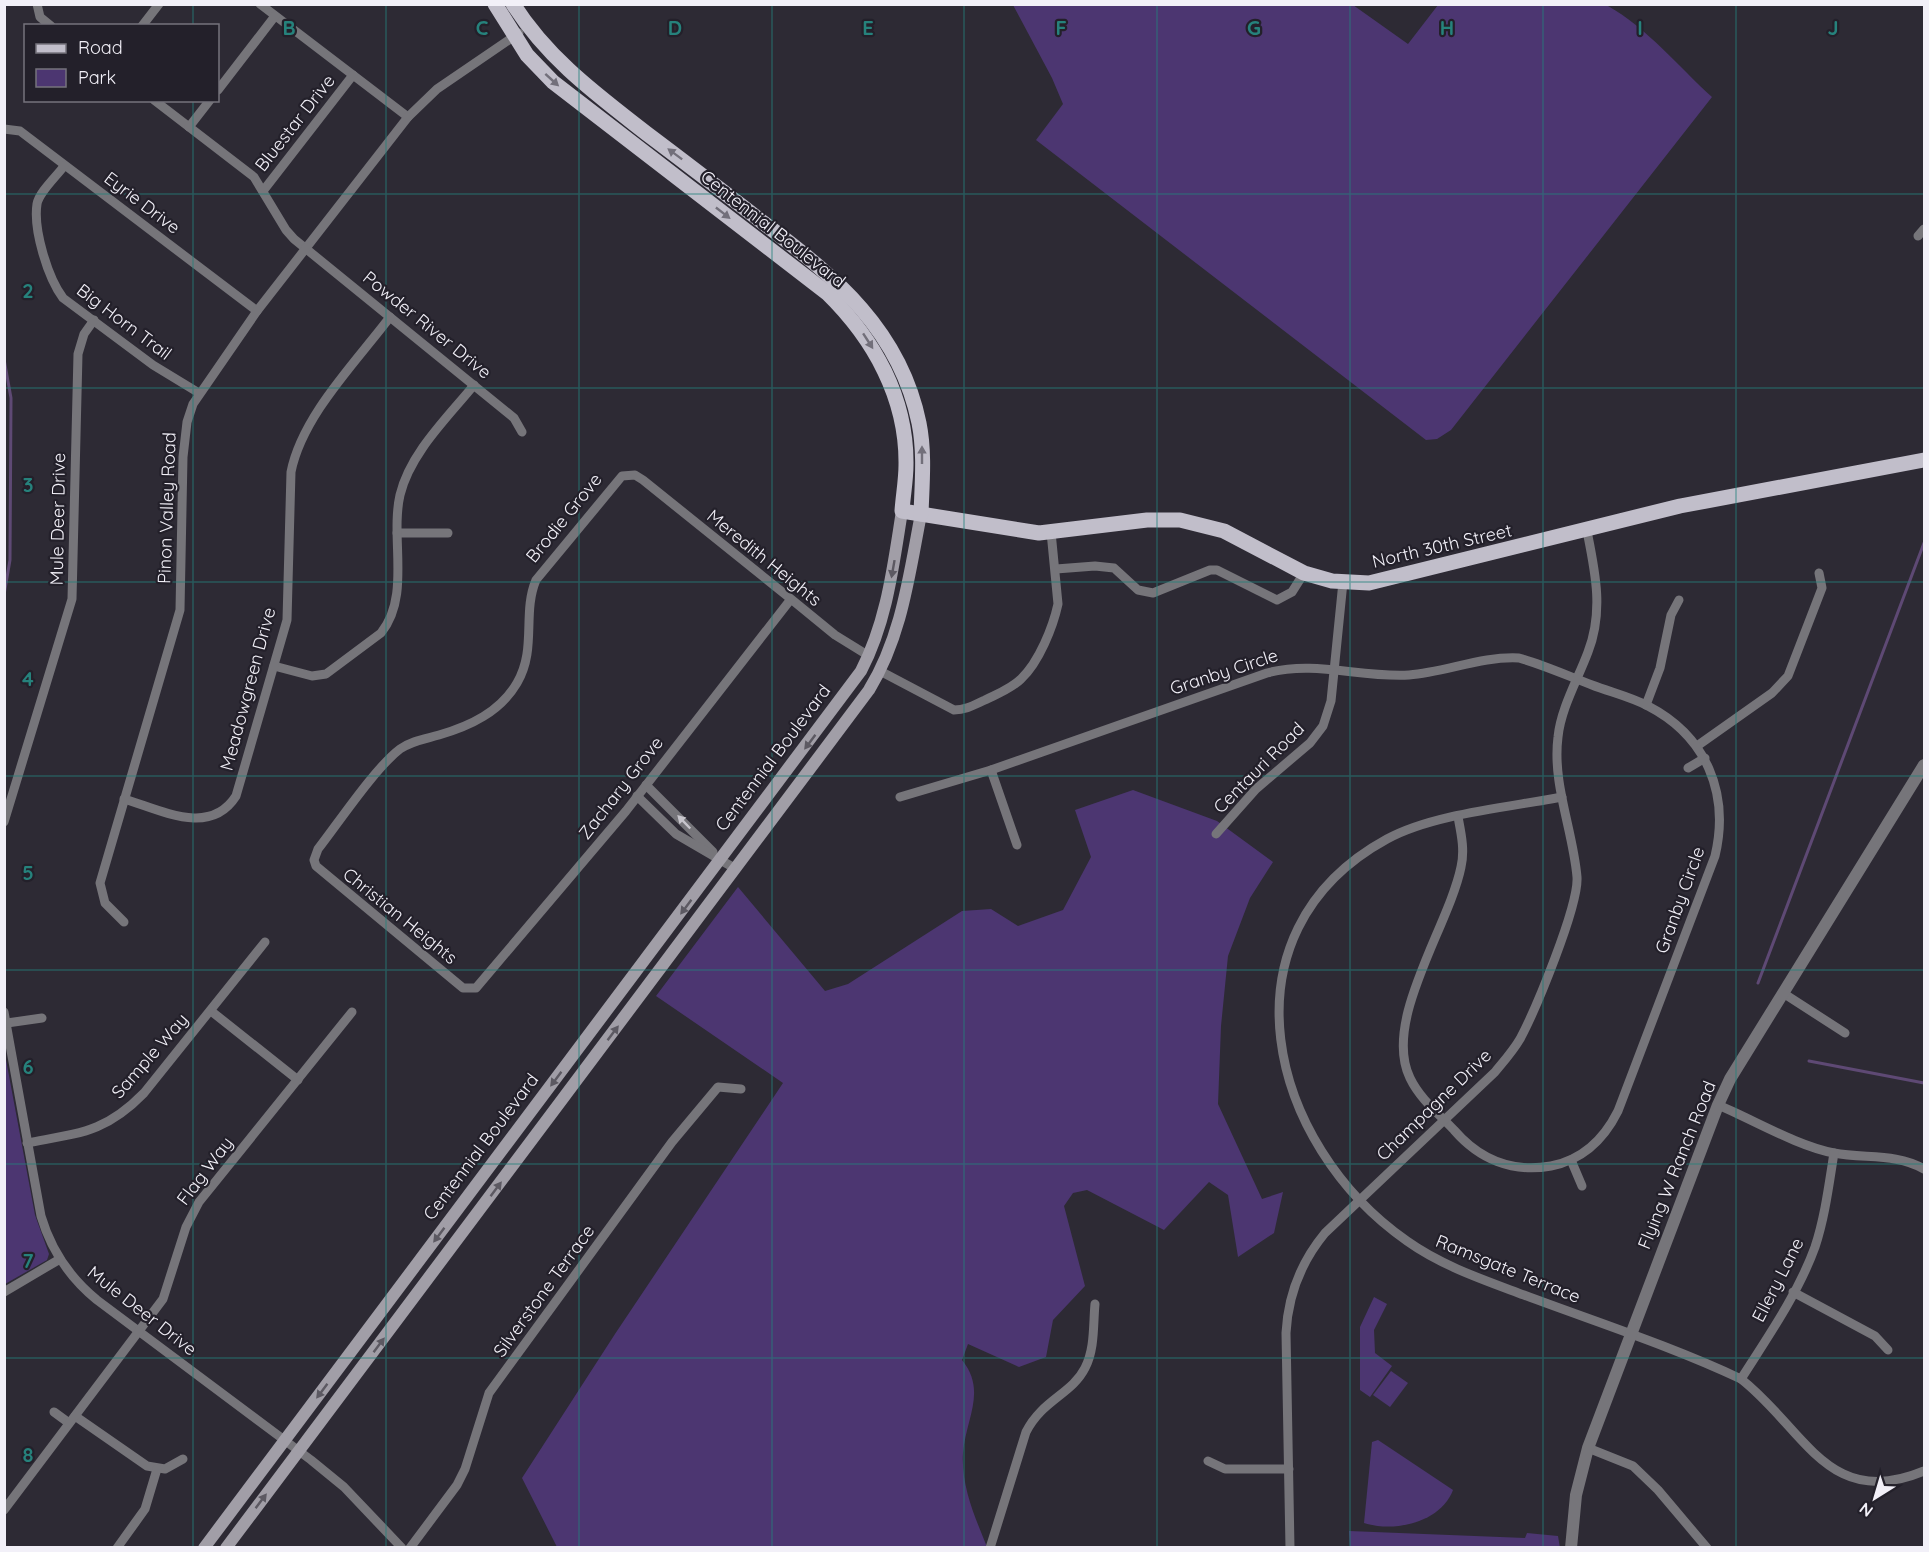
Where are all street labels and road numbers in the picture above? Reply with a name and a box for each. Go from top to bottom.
street label: Bluestar Drive [250,70,340,176]
street label: Centennial Boulevard [696,165,850,292]
street label: Eyrie Drive [100,166,185,239]
street label: Powder River Drive [358,266,496,383]
street label: Big Horn Trail [72,278,176,365]
street label: Pinon Valley Road [152,432,181,584]
street label: Mule Deer Drive [45,452,70,586]
street label: Brodie Grove [521,468,607,567]
street label: Meredith Heights [702,504,826,611]
street label: North 30th Street [1370,518,1514,573]
street label: Meadowgreen Drive [215,605,280,773]
street label: Granby Circle [1167,643,1281,700]
street label: Centennial Boulevard [710,680,835,836]
street label: Centauri Road [1208,717,1309,818]
street label: Zachary Grove [573,732,668,844]
street label: Granby Circle [1650,843,1710,956]
street label: Christian Heights [338,862,462,969]
street label: Sample Way [106,1008,193,1103]
street label: Champagne Drive [1371,1044,1496,1165]
street label: Centennial Boulevard [418,1069,543,1225]
street label: Flying W Ranch Road [1632,1077,1721,1252]
street label: Flag Way [171,1132,238,1209]
street label: Silverstone Terrace [488,1220,599,1361]
street label: Ramsgate Terrace [1432,1229,1584,1308]
street label: Ellery Lane [1747,1234,1809,1326]
street label: Mule Deer Drive [83,1261,202,1361]

